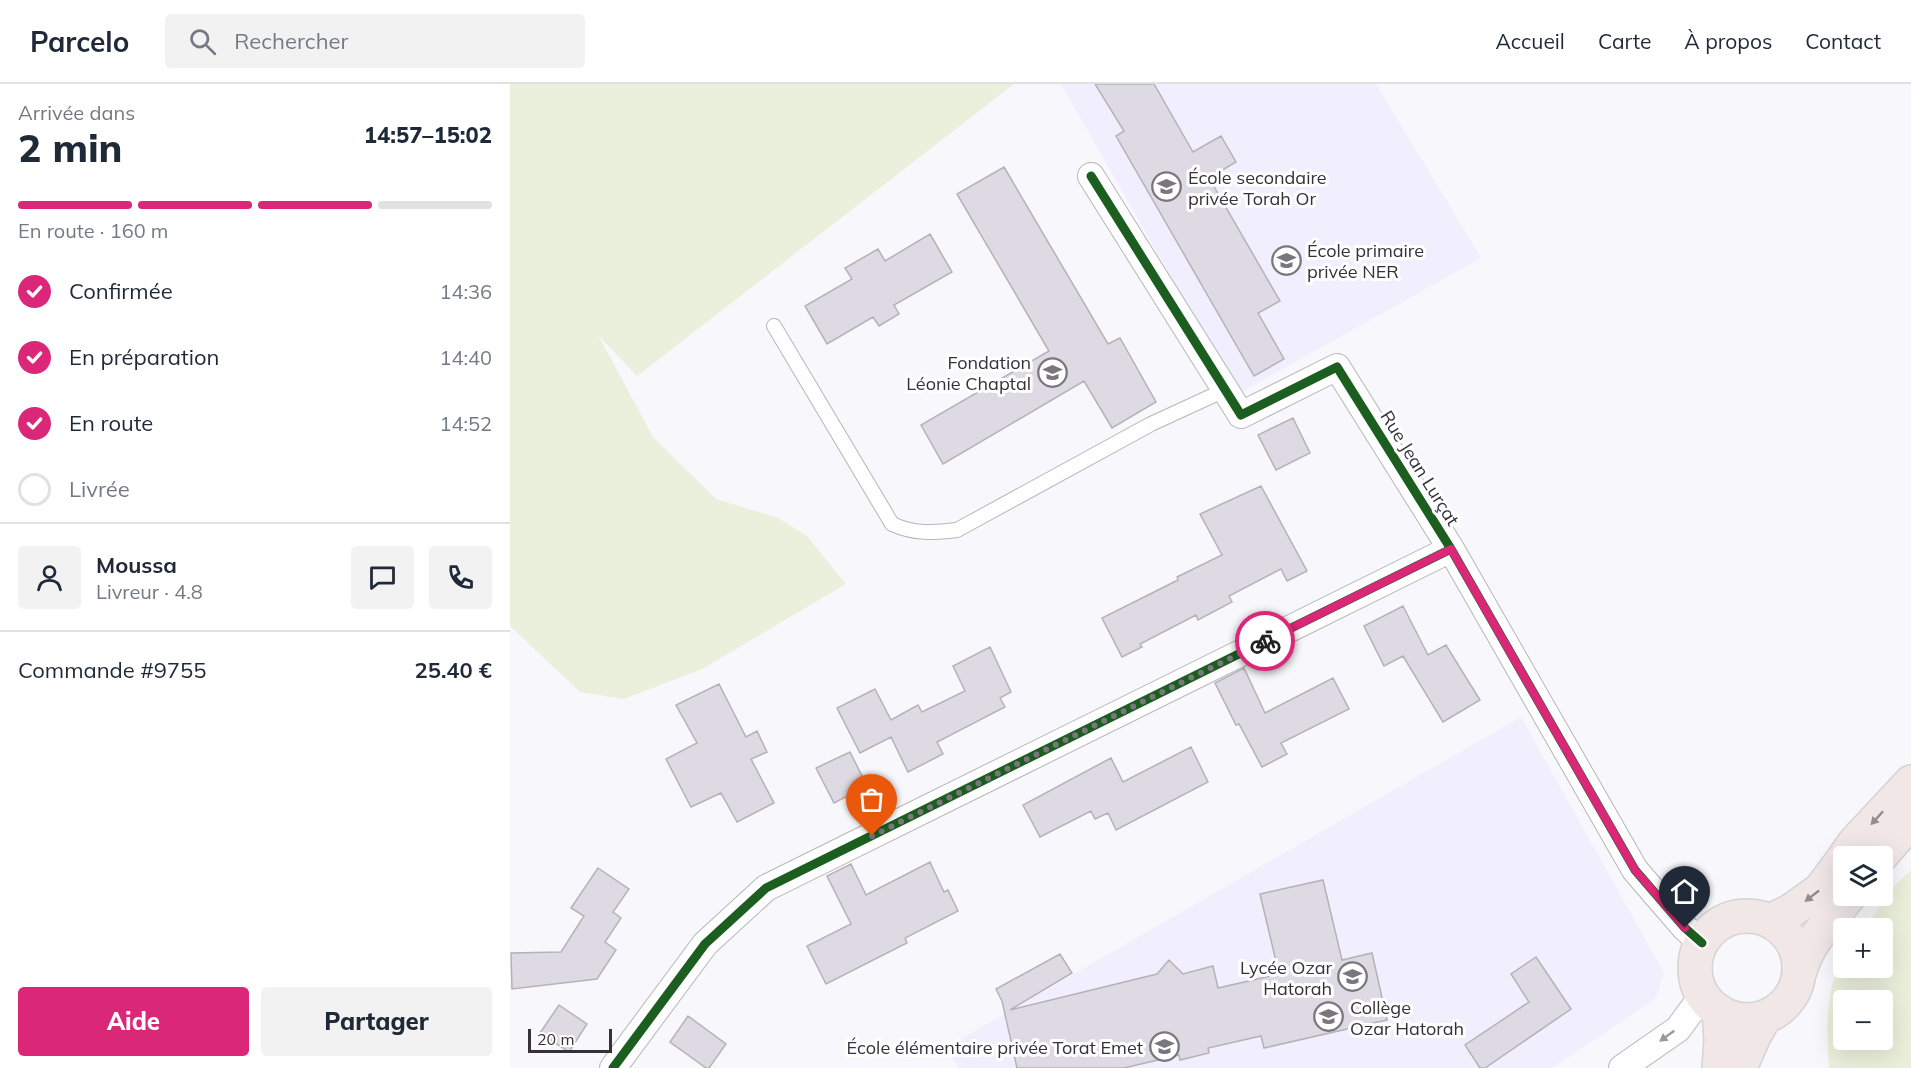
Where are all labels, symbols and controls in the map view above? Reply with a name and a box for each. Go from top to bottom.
search box [165,14,585,68]
text: Parcelo [30,24,129,59]
icon: search [186,25,219,58]
text: Rechercher [234,27,349,55]
text: Accueil [1495,28,1565,54]
text: Carte [1598,28,1651,54]
text: À propos [1684,28,1772,54]
text: Contact [1805,28,1881,54]
text: Arrivée dans [18,100,135,125]
text: 14:57–15:02 [364,121,492,149]
text: 2 min [18,123,123,172]
place label: École secondaire privée Torah Or [1188,166,1327,210]
school or university icon: École secondaire privée Torah Or [1151,171,1183,203]
text: En route · 160 m [18,218,168,243]
place label: École primaire privée NER [1307,239,1424,283]
school or university icon: École primaire privée NER [1270,244,1302,276]
icon: check [18,275,51,308]
text: Confirmée [69,277,173,305]
text: 14:36 [439,279,492,304]
icon: check [18,341,51,374]
text: En préparation [69,343,219,371]
text: 14:40 [439,345,492,370]
place label: Fondation Léonie Chaptal [906,351,1031,395]
school or university icon: Fondation Léonie Chaptal [1036,356,1068,388]
street label: Rue Jean Lurçat [1375,406,1465,530]
icon: check [18,407,51,440]
text: En route [69,409,153,437]
text: 14:52 [439,411,492,436]
text: Livrée [69,475,130,503]
button: person [18,546,81,609]
button: chat [351,546,414,609]
button: phone [429,546,492,609]
text: Moussa [96,551,177,579]
text: Livreur · 4.8 [96,579,203,604]
courier [1235,611,1295,671]
icon: bike [1249,625,1282,658]
text: Commande #9755 [18,656,206,684]
text: 25.40 € [415,656,492,684]
pin [846,774,897,836]
icon: bag [855,783,888,816]
one-way arrow [1871,810,1884,825]
map controls [1833,846,1893,1050]
button: layers [1833,846,1893,906]
pin [1659,866,1710,928]
icon: home [1668,875,1701,908]
one-way arrow [1805,889,1820,901]
button: + [1833,918,1893,978]
place label: Lycée Ozar Hatorah [1240,956,1332,1000]
school or university icon: Lycée Ozar Hatorah [1337,961,1369,993]
button: Aide [18,987,249,1056]
button: Partager [261,987,492,1056]
button: − [1833,990,1893,1050]
place label: Collège Ozar Hatorah [1350,996,1464,1040]
school or university icon: Collège Ozar Hatorah [1313,1001,1345,1033]
scale bar [528,1026,612,1054]
text: 20 m [537,1029,574,1049]
one-way arrow [1660,1030,1676,1042]
school or university icon: École élémentaire privée Torat Emet [1148,1031,1180,1063]
place label: École élémentaire privée Torat Emet [847,1036,1143,1059]

